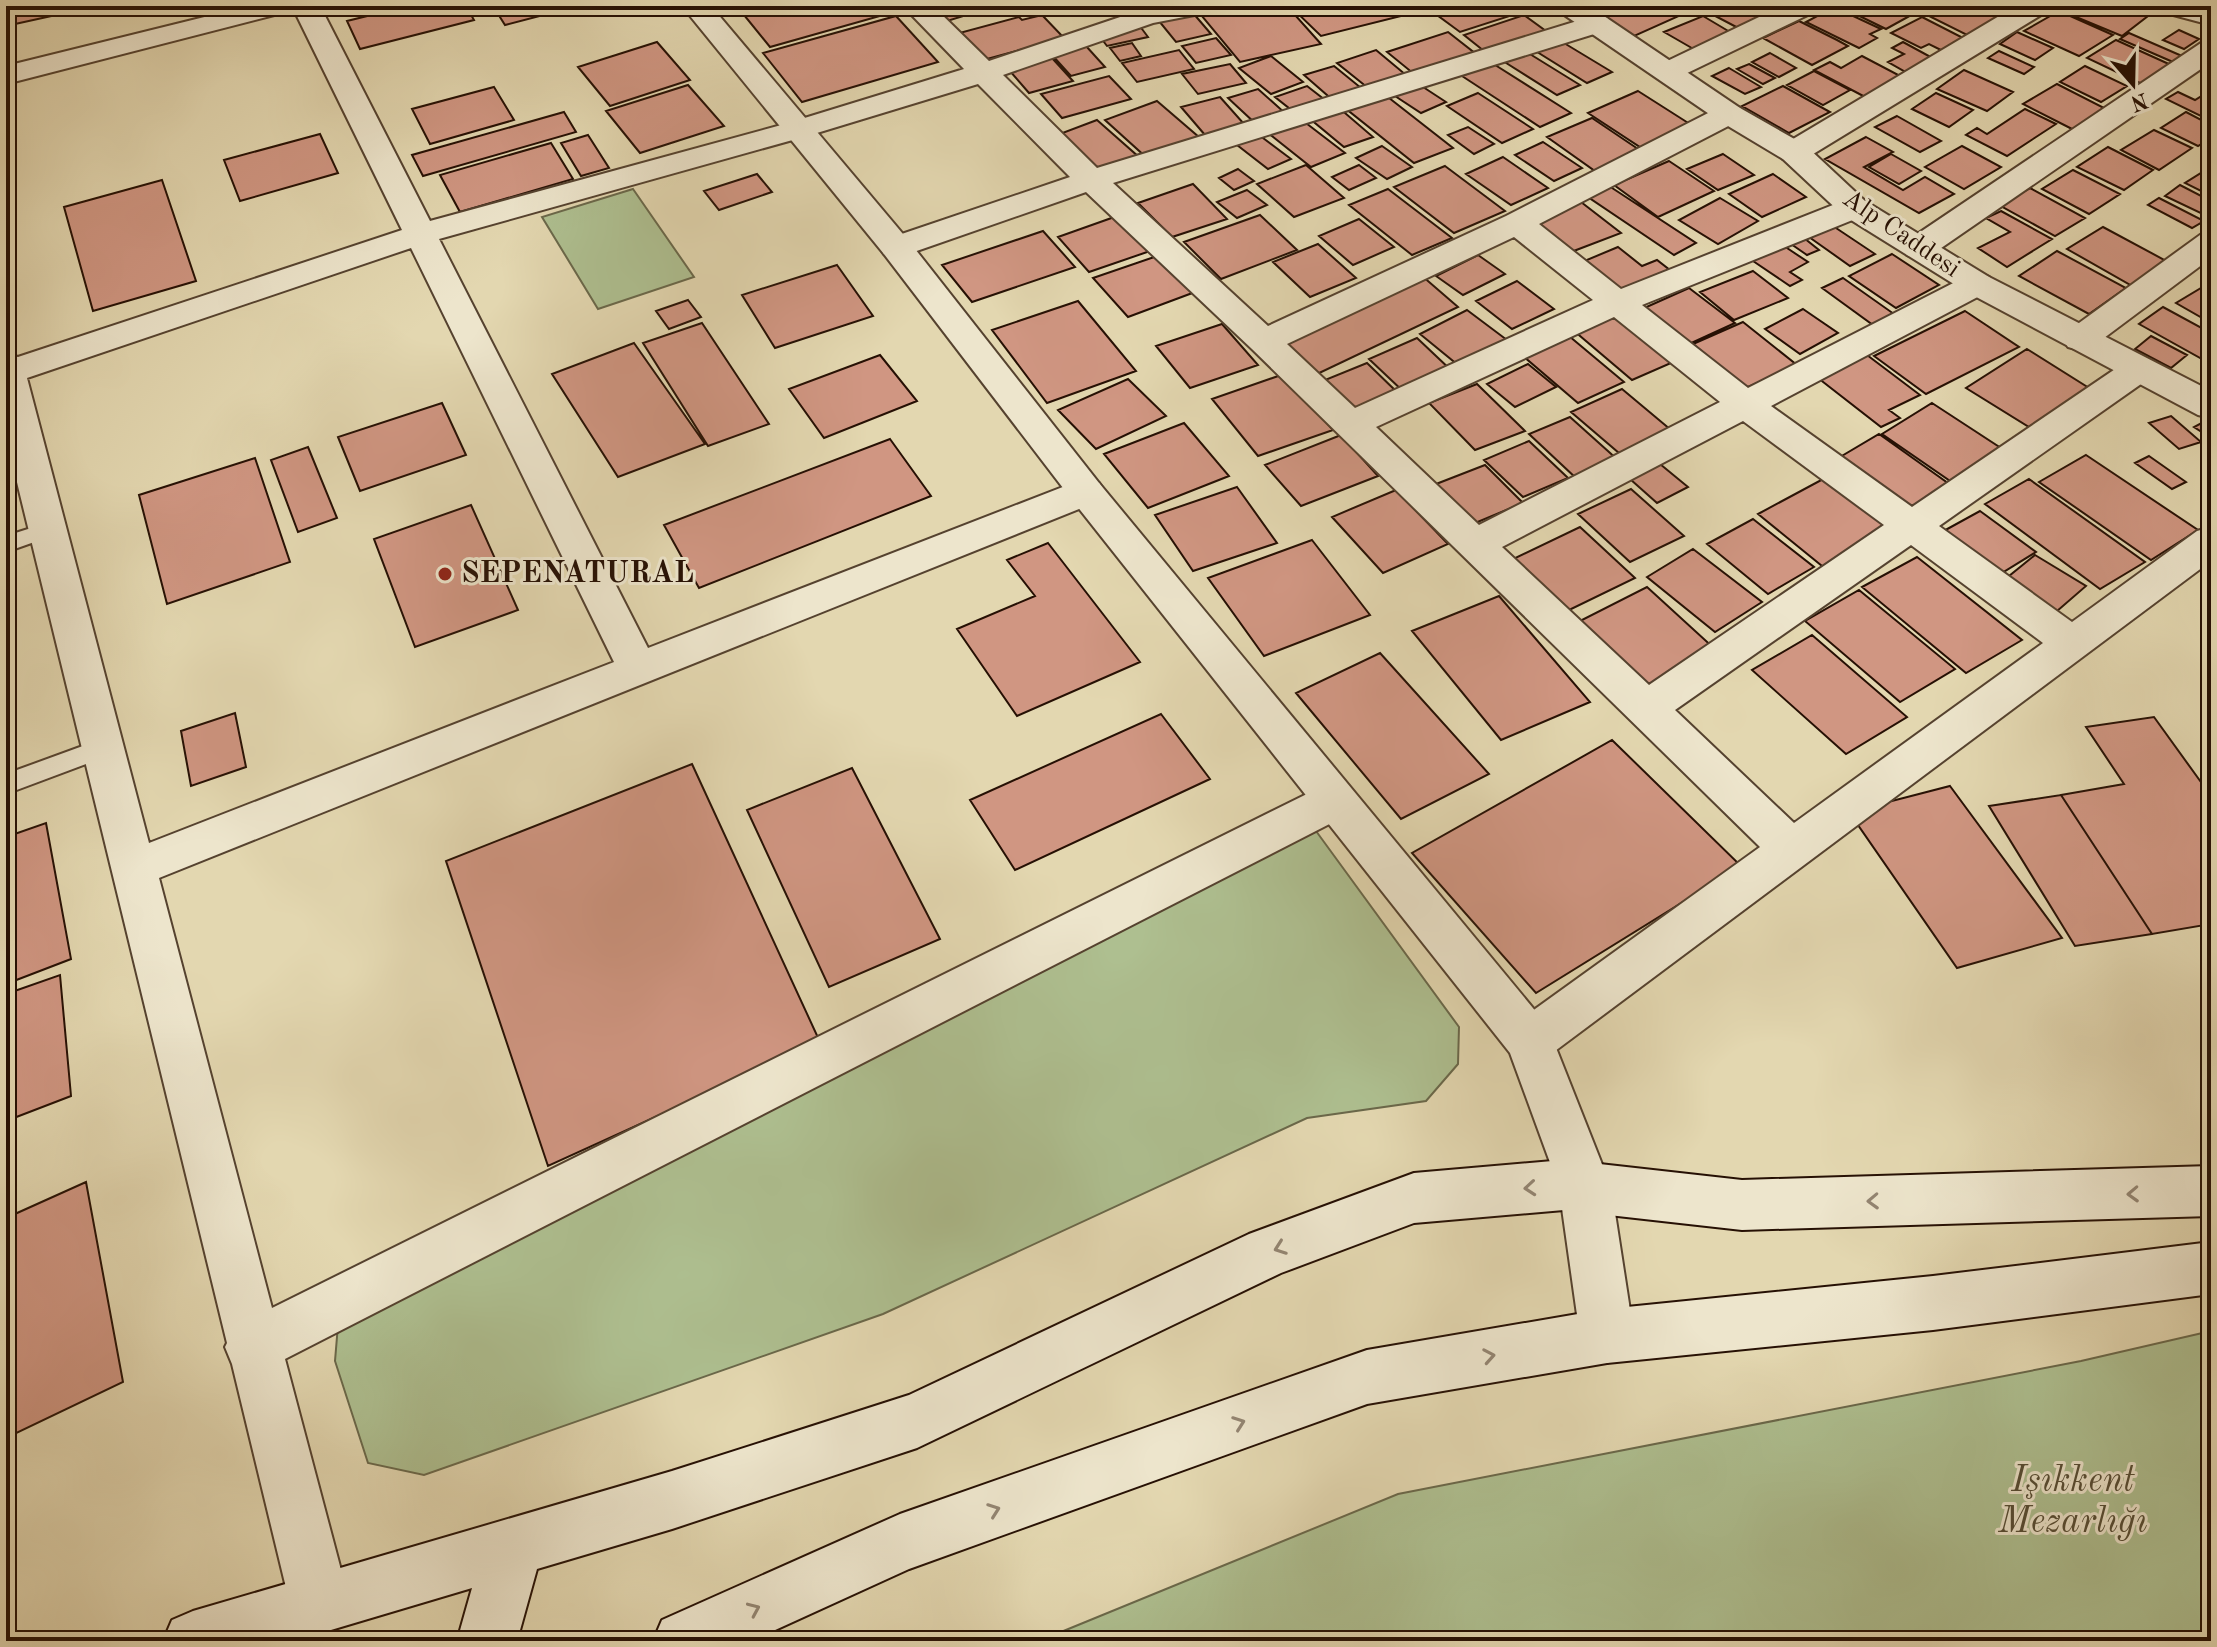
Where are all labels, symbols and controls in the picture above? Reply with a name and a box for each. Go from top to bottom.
north arrow [2093,44,2173,124]
text: N [2127,88,2151,114]
street label: Alp Caddesi [1838,185,1964,283]
place label: SEPENATURAL [461,559,694,589]
marker: SEPENATURAL [436,565,454,583]
one-way arrow [1523,1179,1536,1196]
one-way arrow [2126,1185,2139,1202]
one-way arrow [1866,1192,1879,1209]
one-way arrow [1274,1238,1288,1255]
one-way arrow [1482,1348,1496,1365]
one-way arrow [1231,1416,1245,1433]
park label: Işıkkent Mezarlığı [1997,1464,2148,1541]
one-way arrow [986,1503,1000,1520]
one-way arrow [745,1603,760,1619]

